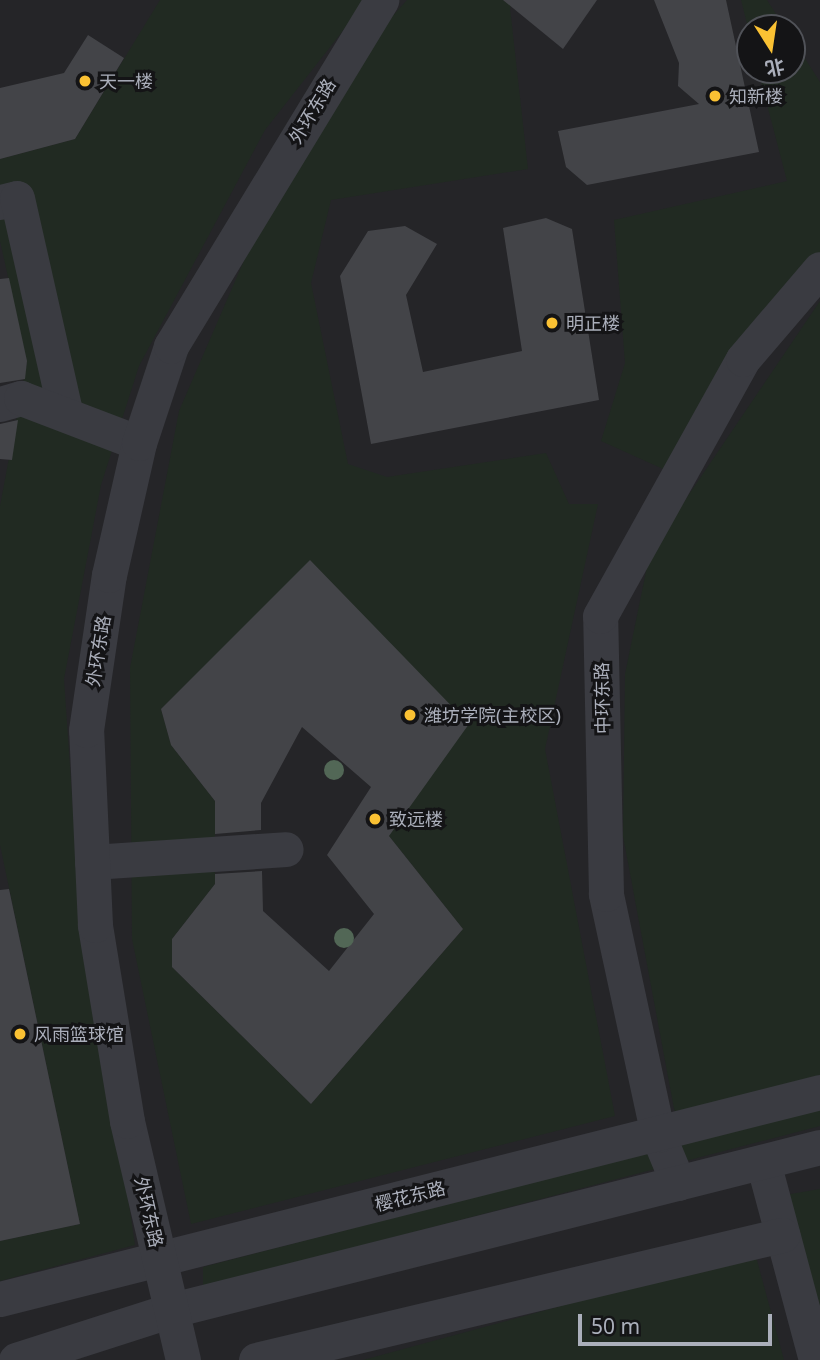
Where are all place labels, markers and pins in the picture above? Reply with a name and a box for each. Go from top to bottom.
place label: 天一楼 [99,70,153,92]
marker: 天一楼 [77,73,93,89]
place label: 知新楼 [729,85,783,107]
marker: 知新楼 [707,88,723,104]
place label: 明正楼 [566,312,620,334]
marker: 明正楼 [544,315,560,331]
place label: 潍坊学院(主校区) [424,704,561,726]
marker: 潍坊学院(主校区) [402,707,418,723]
place label: 致远楼 [389,808,443,830]
marker: 致远楼 [367,811,383,827]
place label: 风雨篮球馆 [34,1023,124,1045]
marker: 风雨篮球馆 [12,1026,28,1042]

